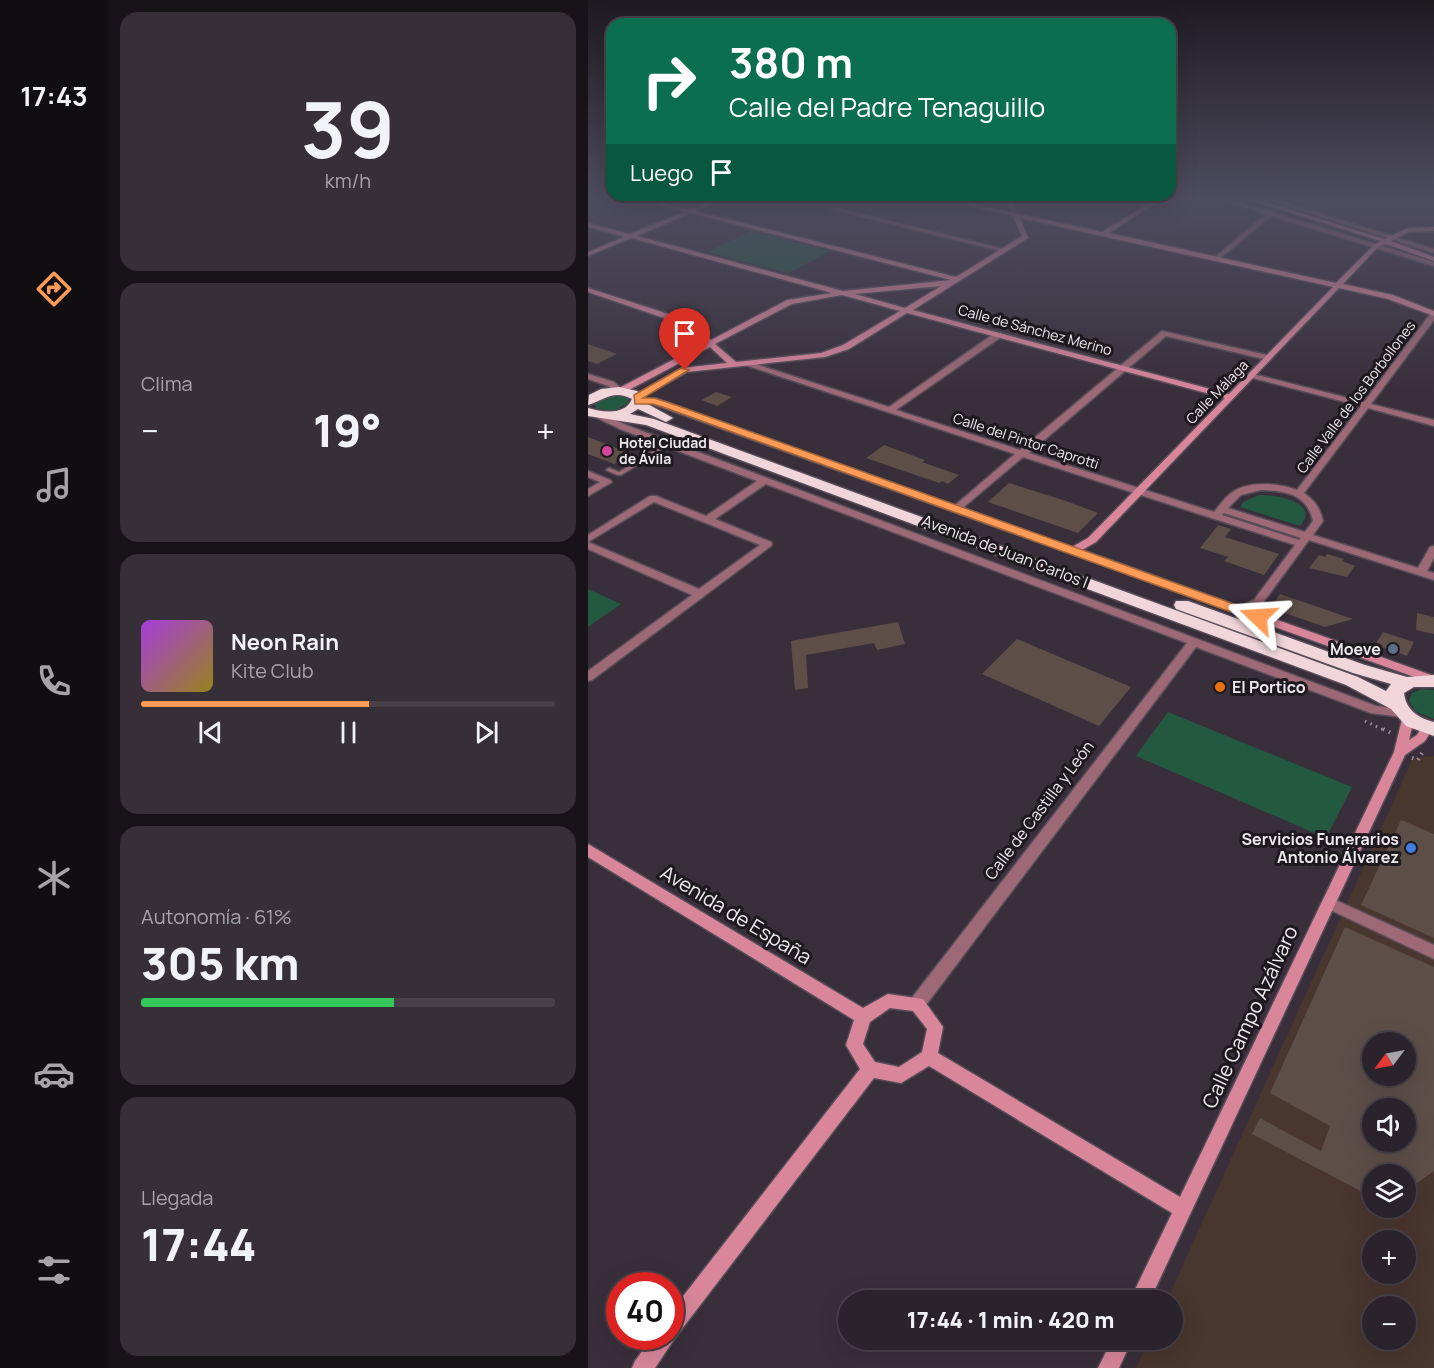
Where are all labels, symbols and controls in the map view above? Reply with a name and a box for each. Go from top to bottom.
text: 380 m [729,33,853,91]
icon: right [630,42,708,120]
text: 39 [301,75,395,181]
text: 17:43 [20,77,88,114]
text: Calle del Padre Tenaguillo [729,88,1045,125]
icon: arrive [705,156,738,189]
text: Luego [630,158,693,188]
text: km/h [325,167,371,194]
icon: directions [33,268,75,310]
street label: Calle de Sánchez Merino [956,300,1114,359]
pin [659,308,710,370]
icon: arrive [668,317,701,350]
street label: Calle Valle de los Borbollones [1292,317,1419,477]
street label: Calle Málaga [1181,356,1252,428]
text: Clima [141,370,193,397]
text: 19° [313,399,382,461]
text: − [141,408,159,453]
text: + [536,408,555,453]
street label: Calle del Pintor Caprotti [951,408,1102,473]
place label: Hotel Ciudad de Ávila [619,433,707,468]
marker: Hotel Ciudad de Ávila [600,444,614,458]
icon: music [33,464,75,506]
street label: Avenida de Juan Carlos I [919,509,1091,593]
position arrow [1226,585,1290,649]
text: Neon Rain [231,627,339,657]
place label: Moeve [1330,638,1381,660]
marker: Moeve [1386,642,1400,656]
text: Kite Club [231,657,314,684]
icon: phone [33,660,75,702]
place label: El Portico [1232,676,1306,698]
marker: El Portico [1213,680,1227,694]
icon: previous [194,716,227,749]
icon: pause [332,716,365,749]
icon: next [470,716,503,749]
street label: Calle de Castilla y León [979,736,1099,884]
place label: Servicios Funerarios Antonio Álvarez [1242,828,1399,868]
marker: Servicios Funerarios Antonio Álvarez [1404,841,1418,855]
icon: climate [33,857,75,899]
street label: Avenida de España [656,859,817,970]
text: Autonomía · 61% [141,903,292,930]
street label: Calle Campo Azálvaro [1195,921,1304,1112]
text: 305 km [141,932,300,994]
north arrow [1362,1032,1416,1086]
map controls [1362,1032,1416,1350]
icon: car [33,1053,75,1095]
button: sound [1362,1098,1416,1152]
button: layers [1362,1164,1416,1218]
text: Llegada [141,1184,213,1211]
text: 17:44 [141,1213,256,1275]
button: + [1362,1230,1416,1284]
icon: filters [33,1249,75,1291]
speed limit sign: 40 [606,1272,684,1350]
button: − [1362,1296,1416,1350]
text: 17:44 · 1 min · 420 m [907,1305,1114,1335]

